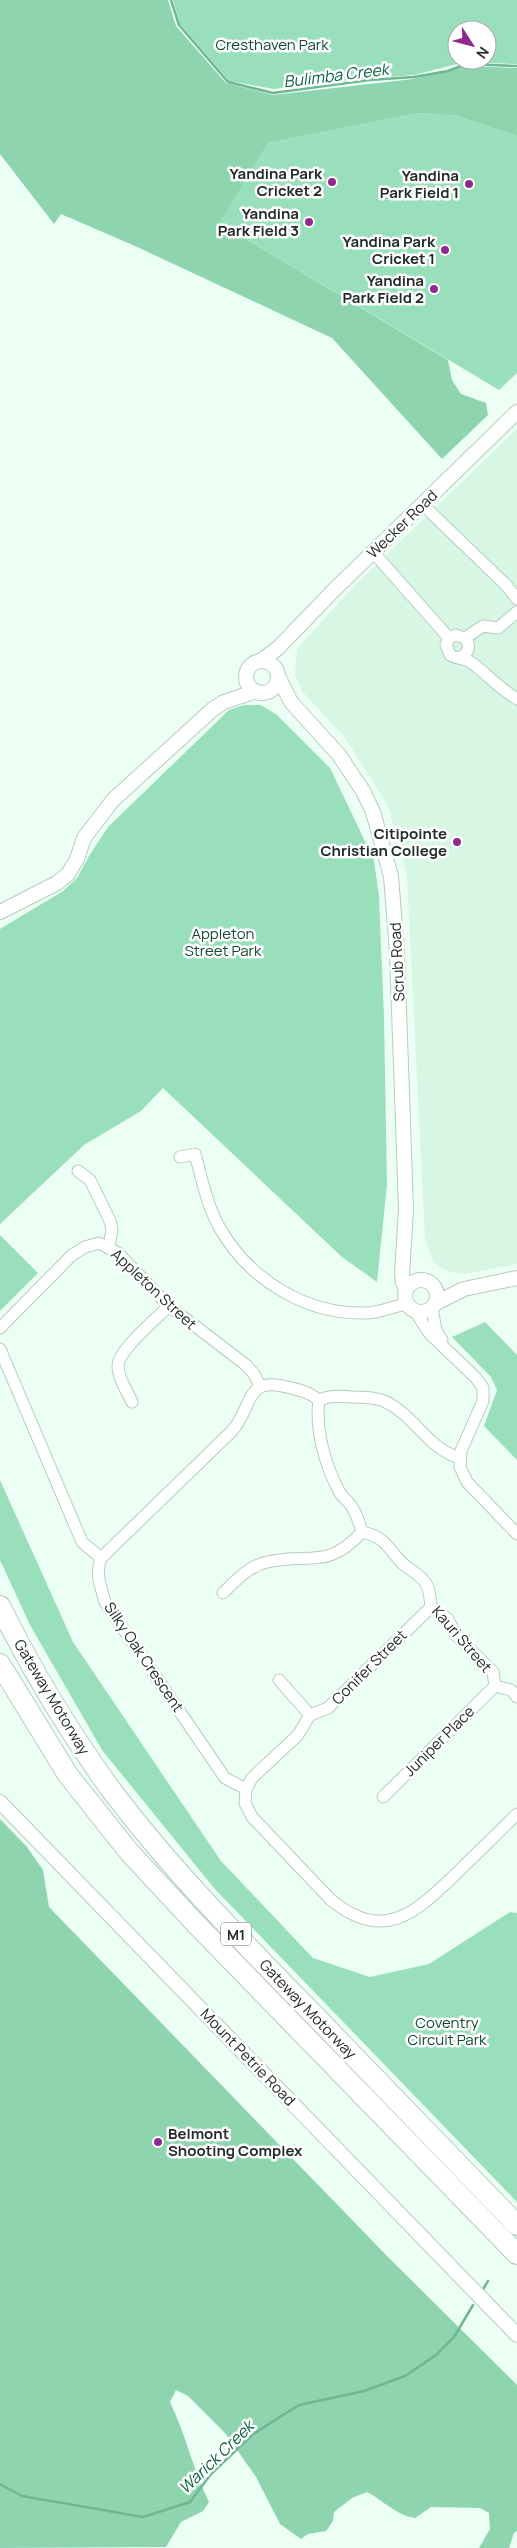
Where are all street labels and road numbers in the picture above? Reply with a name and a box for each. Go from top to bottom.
street label: Wecker Road [362,485,442,563]
street label: Scrub Road [384,922,410,1002]
street label: Appleton Street [107,1244,201,1334]
street label: Silky Oak Crescent [99,1598,189,1716]
street label: Kauri Street [427,1601,497,1677]
street label: Conifer Street [327,1625,411,1709]
street label: Gateway Motorway [9,1635,95,1759]
street label: Juniper Place [399,1701,479,1781]
road number: M1 [221,1922,251,1946]
street label: Gateway Motorway [255,1954,361,2064]
street label: Mount Petrie Road [196,2004,300,2110]

